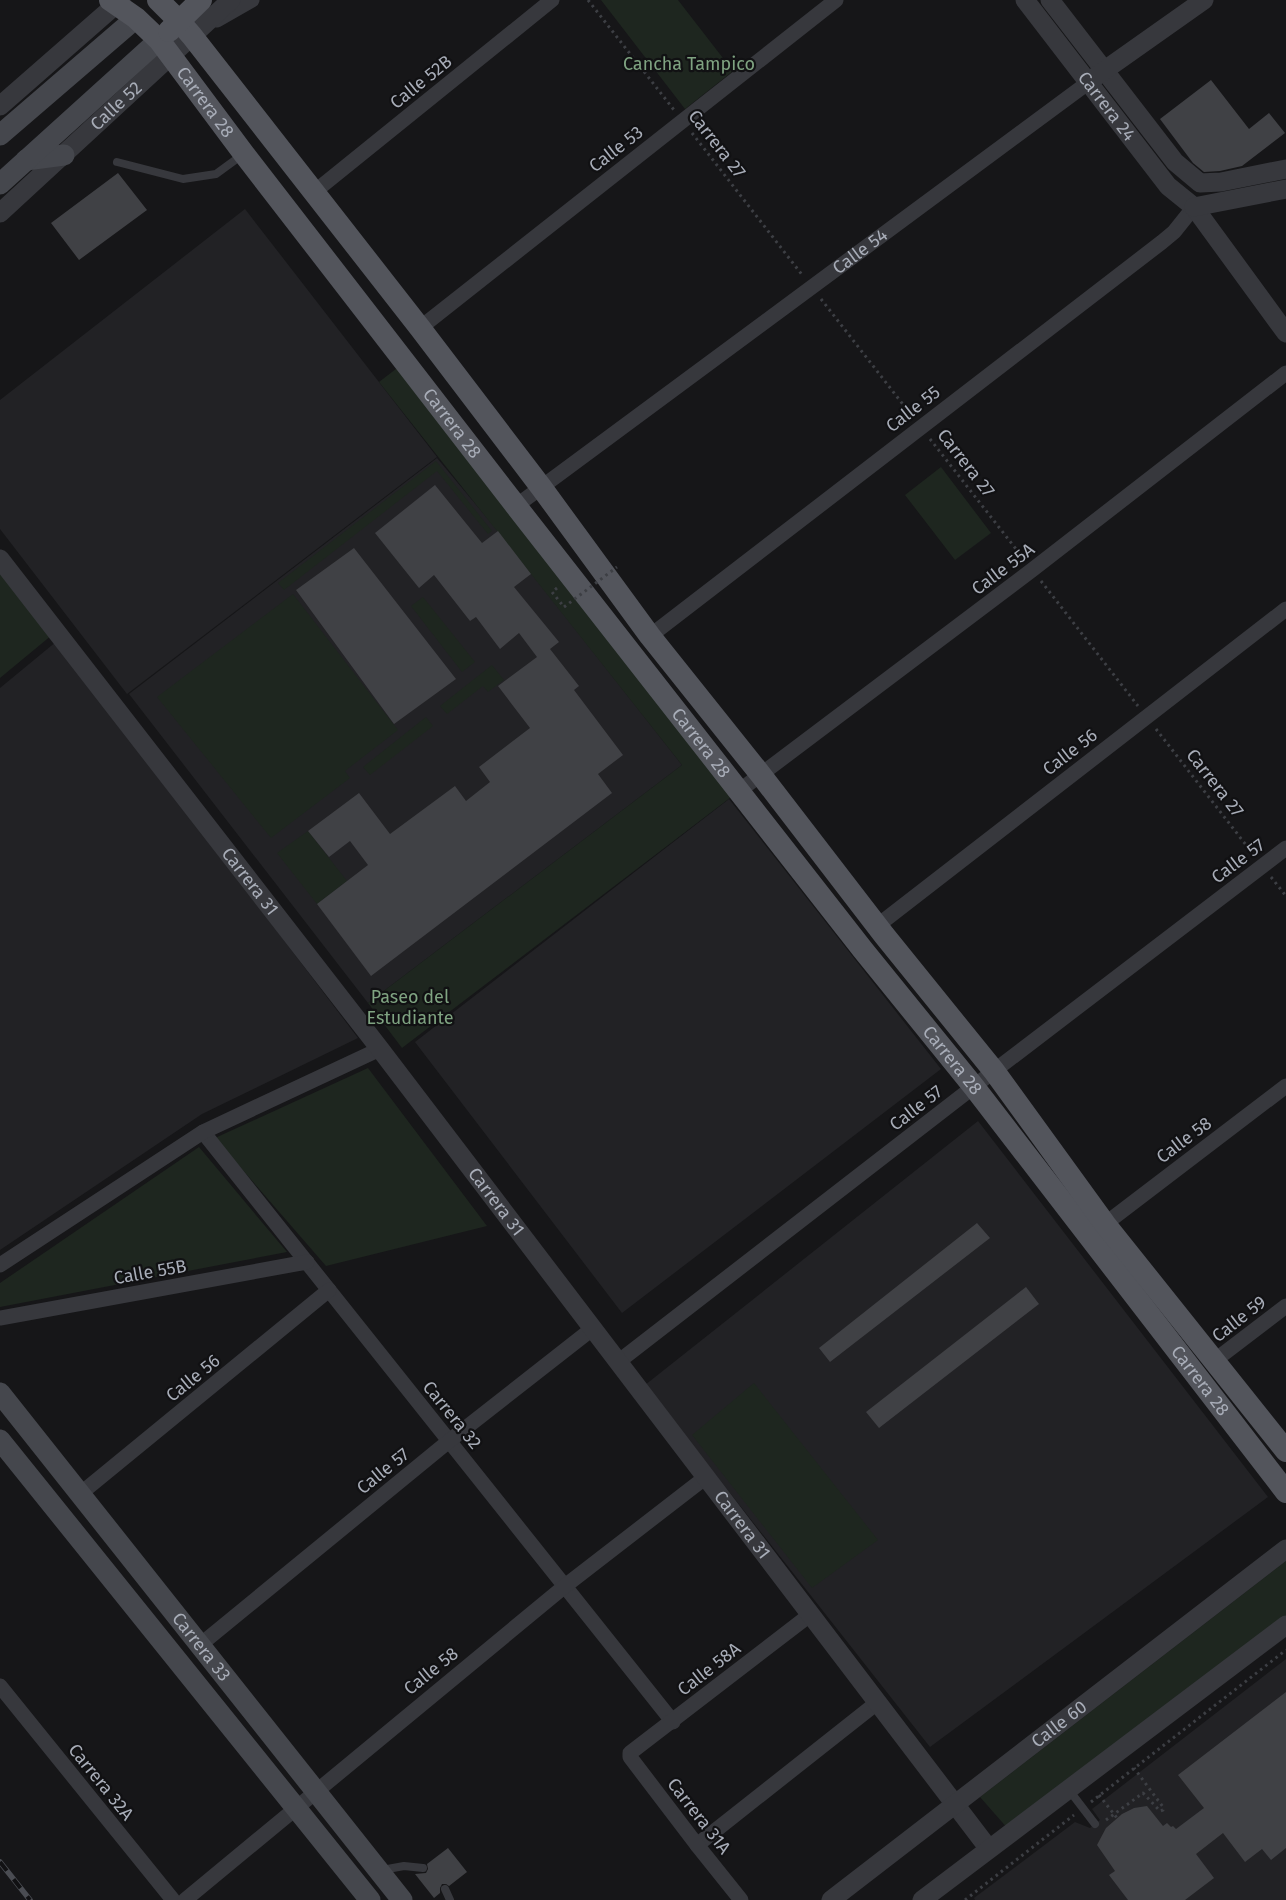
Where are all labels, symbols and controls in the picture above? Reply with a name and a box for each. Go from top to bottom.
street label: Calle 52B [386,50,456,114]
park label: Cancha Tampico [623,53,755,75]
street label: Carrera 28 [172,62,239,142]
street label: Carrera 24 [1073,67,1141,146]
street label: Calle 52 [86,77,147,135]
street label: Carrera 27 [684,106,750,182]
street label: Calle 53 [585,121,647,177]
street label: Calle 54 [828,224,892,279]
street label: Calle 55 [882,381,944,437]
street label: Carrera 28 [418,384,486,463]
street label: Carrera 27 [933,425,999,501]
street label: Calle 55A [967,538,1039,600]
street label: Carrera 28 [667,703,735,782]
street label: Calle 56 [1038,724,1102,780]
street label: Carrera 27 [1182,745,1248,821]
street label: Calle 57 [1207,834,1269,888]
street label: Carrera 31 [217,843,283,920]
park label: Paseo del Estudiante [366,986,454,1029]
street label: Carrera 28 [918,1021,987,1099]
street label: Calle 57 [885,1081,947,1135]
street label: Calle 58 [1152,1112,1216,1168]
street label: Carrera 31 [463,1163,529,1240]
street label: Calle 55B [112,1255,188,1289]
street label: Calle 59 [1208,1291,1270,1347]
street label: Carrera 28 [1166,1341,1234,1420]
street label: Calle 56 [162,1350,224,1406]
street label: Carrera 32 [418,1376,486,1454]
street label: Calle 57 [352,1443,414,1499]
street label: Carrera 31 [709,1486,775,1563]
street label: Carrera 33 [167,1608,235,1686]
street label: Calle 58A [673,1637,745,1700]
street label: Calle 58 [399,1642,463,1700]
street label: Calle 60 [1027,1696,1091,1752]
street label: Carrera 32A [64,1739,139,1825]
street label: Carrera 31A [663,1774,736,1859]

